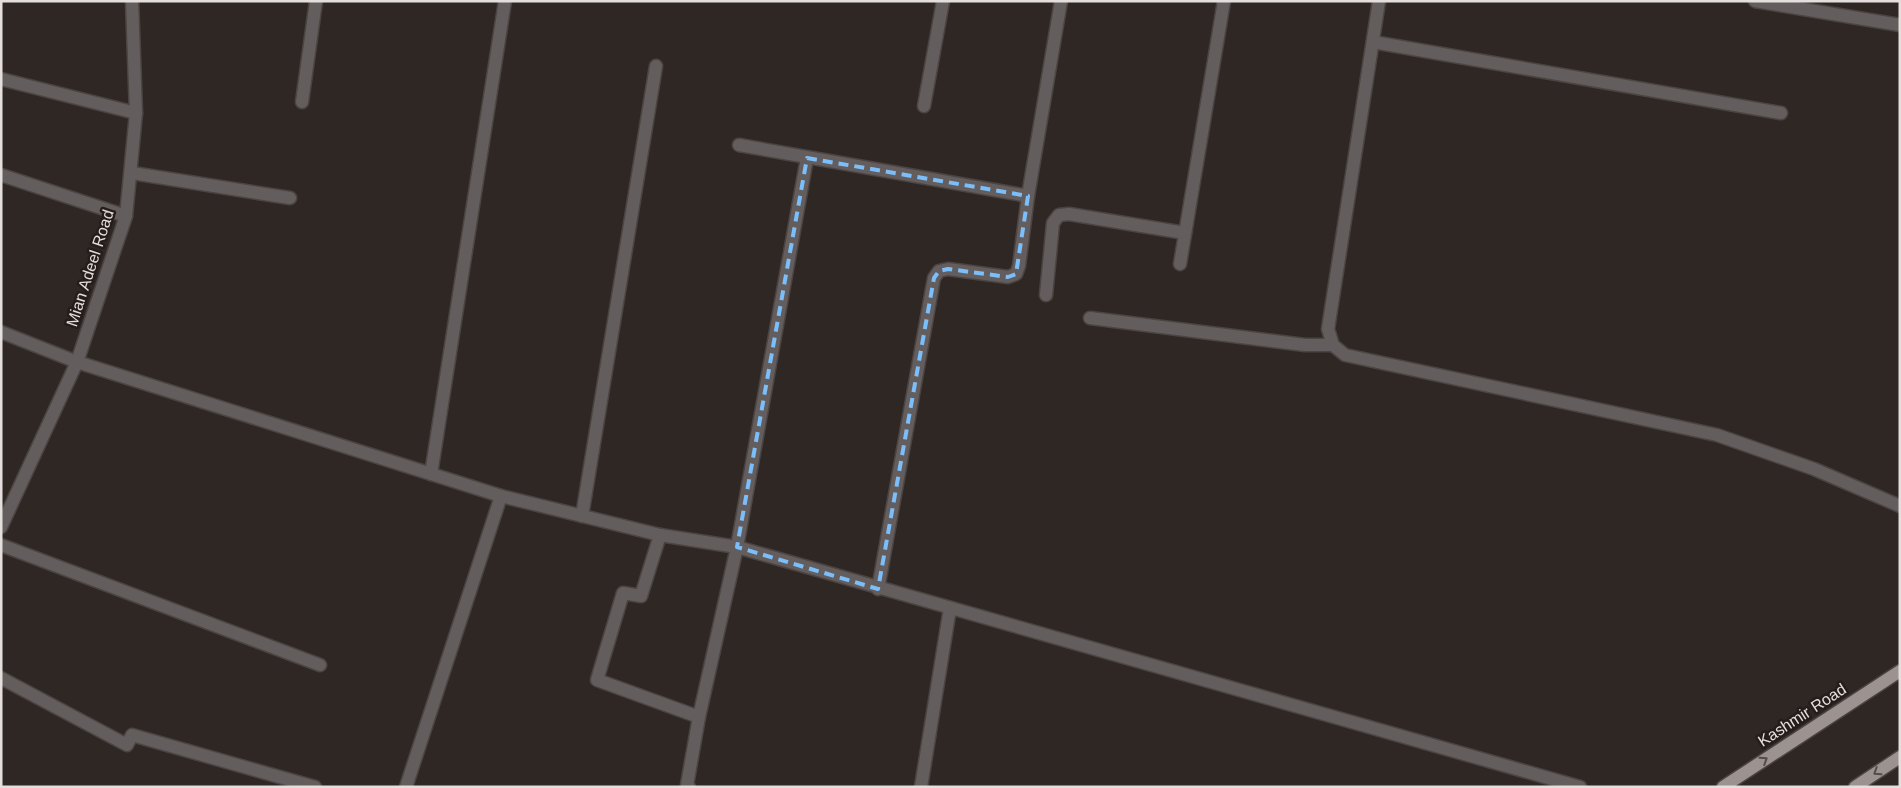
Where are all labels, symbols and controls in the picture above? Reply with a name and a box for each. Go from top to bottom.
street label: Mian Adeel Road [63,207,117,329]
street label: Kashmir Road [1755,680,1849,750]
one-way arrow [1758,757,1767,766]
one-way arrow [1874,766,1883,775]

